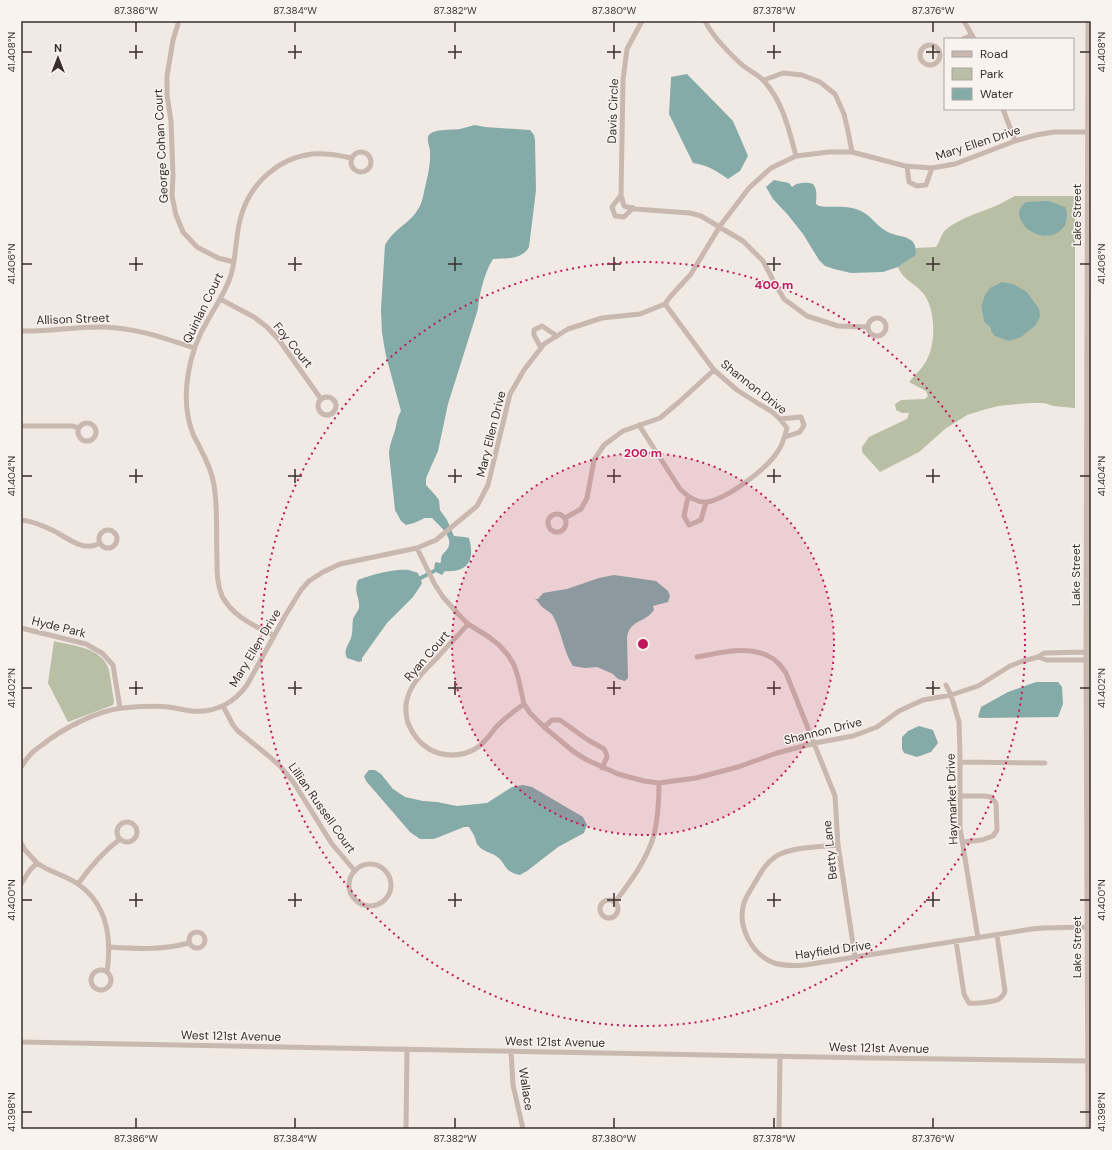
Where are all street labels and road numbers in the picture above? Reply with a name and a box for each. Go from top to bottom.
street label: Davis Circle [604,78,622,144]
street label: George Cohan Court [150,88,172,204]
street label: Mary Ellen Drive [934,122,1023,164]
street label: Lake Street [1069,183,1085,246]
street label: Quinlan Court [179,270,227,346]
street label: Allison Street [36,310,110,328]
street label: Foy Court [270,319,317,371]
street label: Shannon Drive [718,356,791,418]
street label: Mary Ellen Drive [473,389,509,479]
street label: Lake Street [1068,543,1084,606]
street label: Mary Ellen Drive [225,606,285,690]
street label: Hyde Park [30,613,88,641]
street label: Ryan Court [401,627,453,685]
street label: Shannon Drive [782,714,864,748]
street label: Haymarket Drive [942,753,962,845]
street label: Lillian Russell Court [285,760,359,857]
street label: Betty Lane [819,819,841,881]
street label: Lake Street [1069,915,1085,978]
street label: Hayfield Drive [794,937,872,963]
street label: West 121st Avenue [181,1027,281,1045]
street label: West 121st Avenue [505,1033,605,1051]
street label: West 121st Avenue [829,1039,929,1057]
street label: Wallace [515,1066,537,1112]

